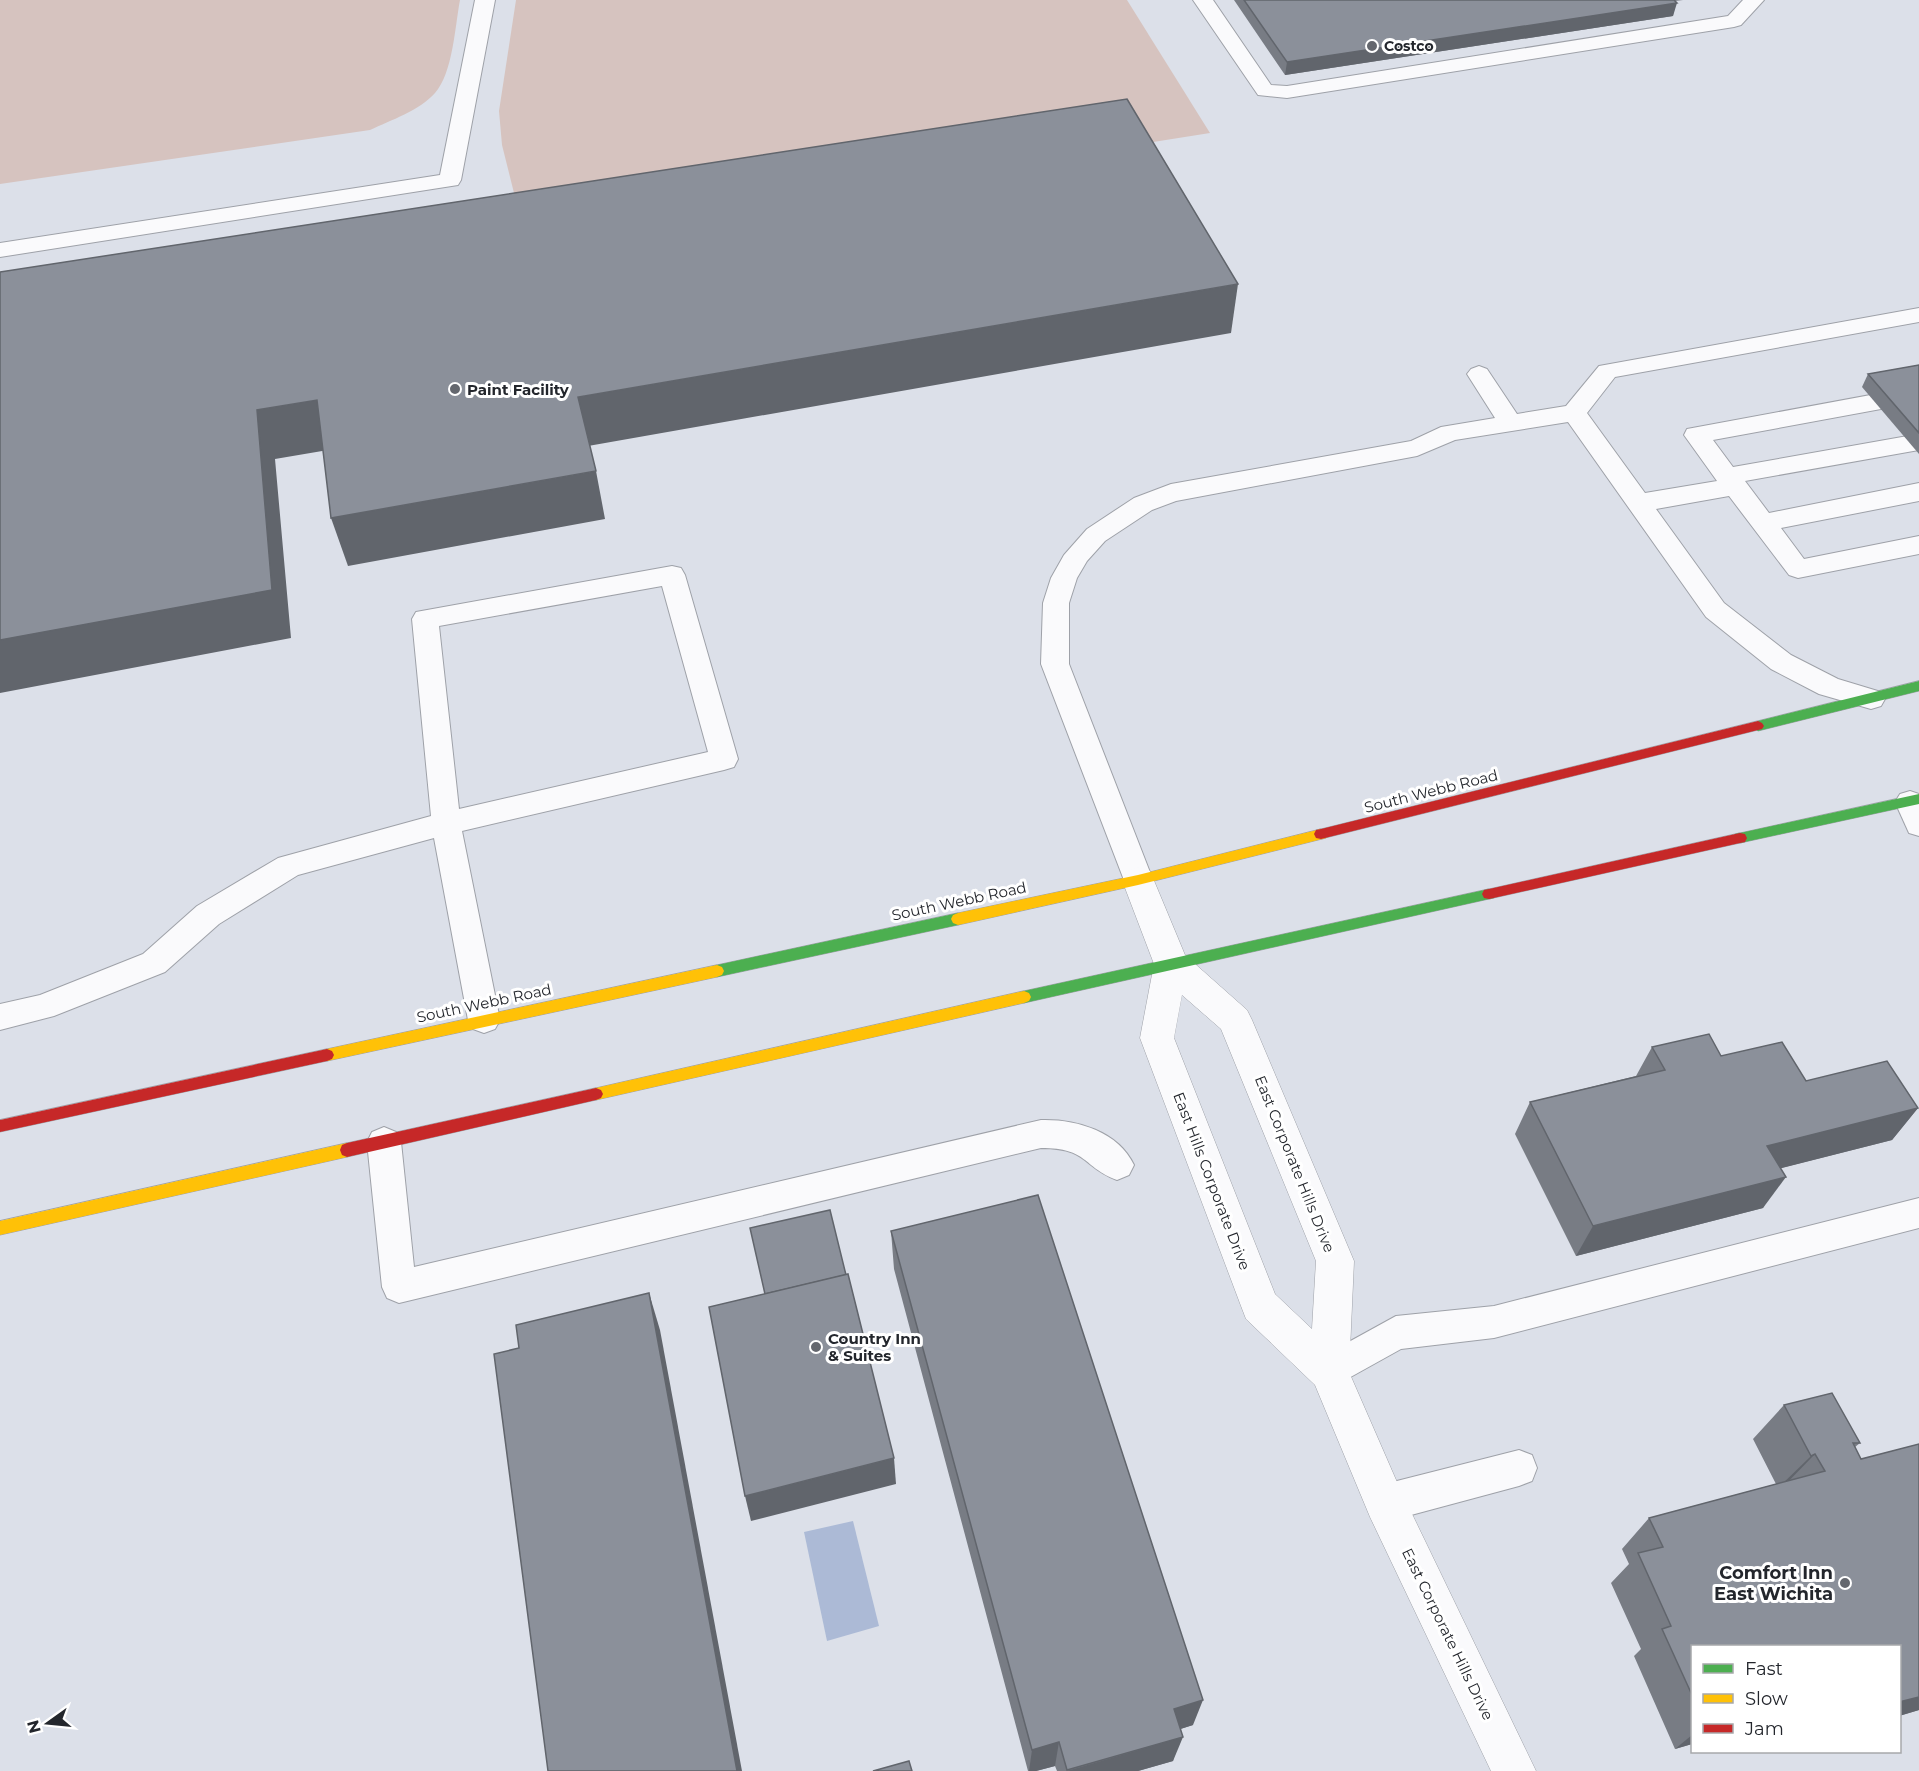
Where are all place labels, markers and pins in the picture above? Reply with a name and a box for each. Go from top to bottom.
place label: Costco [1384,37,1434,55]
marker: Costco [1365,39,1379,53]
place label: Paint Facility [467,380,570,399]
marker: Paint Facility [448,382,462,396]
place label: Country Inn & Suites [828,1329,921,1365]
marker: Country Inn & Suites [809,1340,823,1354]
place label: Comfort Inn East Wichita [1714,1562,1833,1605]
marker: Comfort Inn East Wichita [1838,1576,1852,1590]

